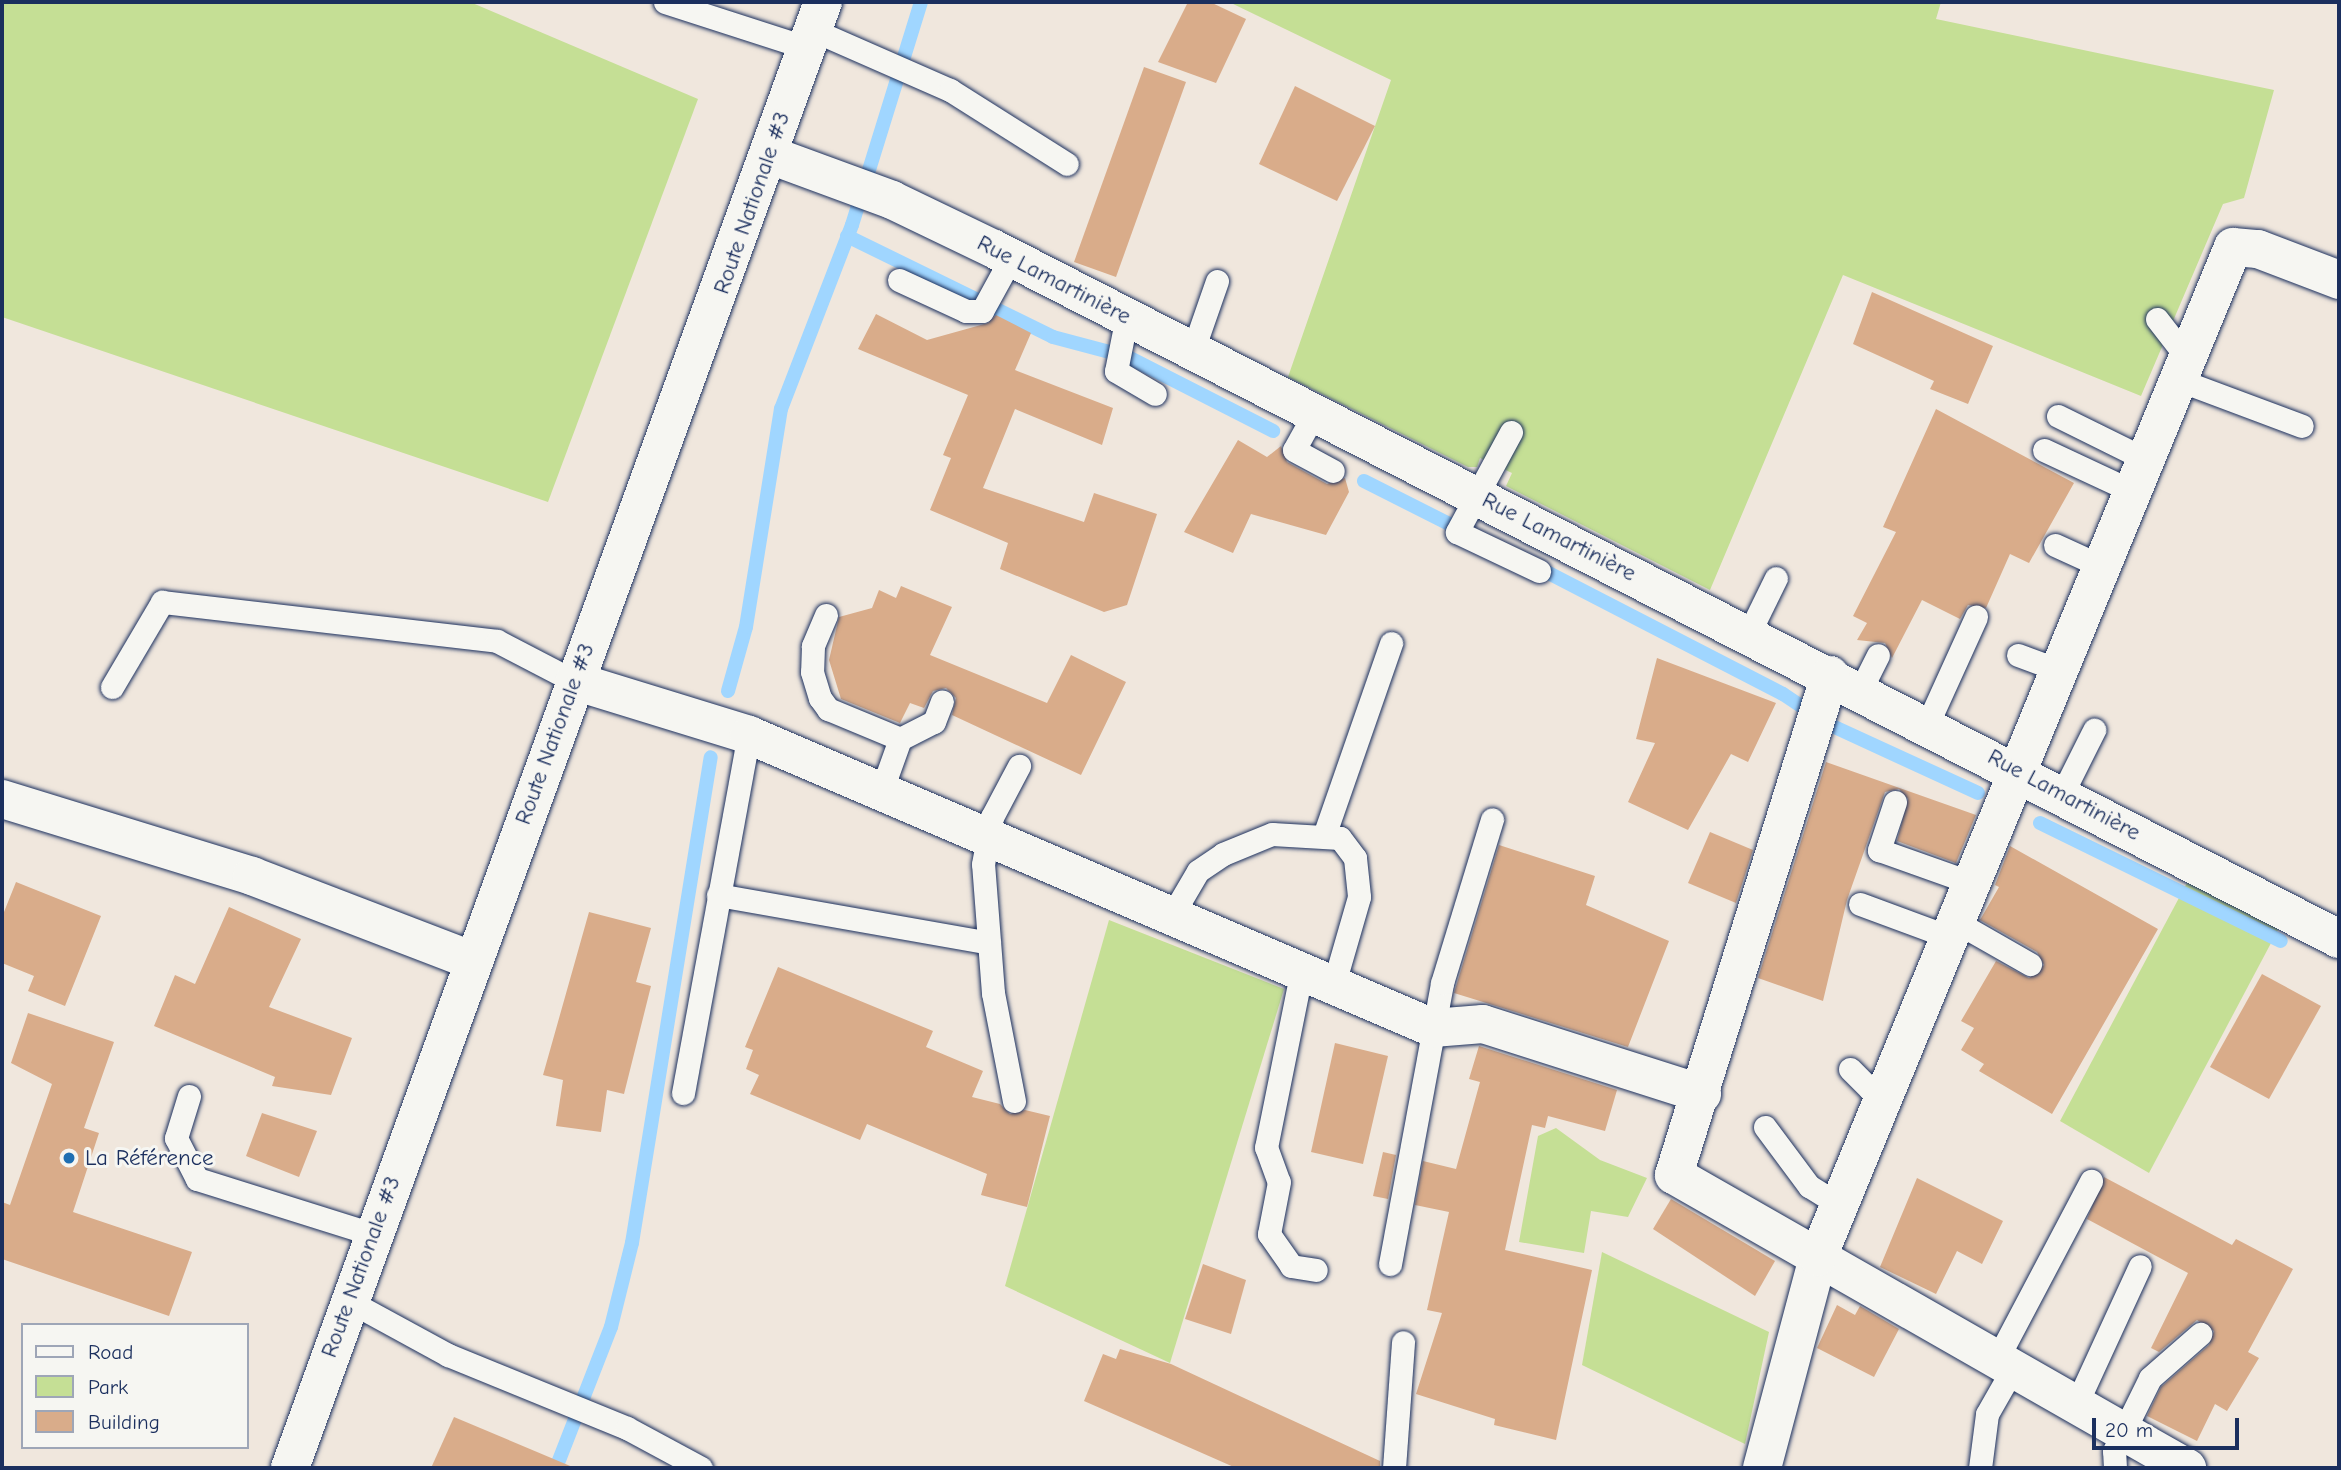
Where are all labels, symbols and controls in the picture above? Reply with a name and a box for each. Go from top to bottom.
street label: Route Nationale #3 [708,108,796,298]
street label: Rue Lamartinière [972,229,1136,331]
street label: Rue Lamartinière [1477,486,1641,588]
street label: Route Nationale #3 [509,640,601,828]
street label: Rue Lamartinière [1983,743,2145,847]
place label: La Référence [85,1144,213,1172]
marker: La Référence [59,1148,79,1168]
street label: Route Nationale #3 [315,1173,407,1361]
legend [21,1323,248,1449]
text: Road [88,1340,133,1364]
text: Park [88,1375,128,1399]
scale bar [2096,1404,2243,1448]
text: Building [88,1410,160,1434]
text: 20 m [2105,1418,2153,1442]

